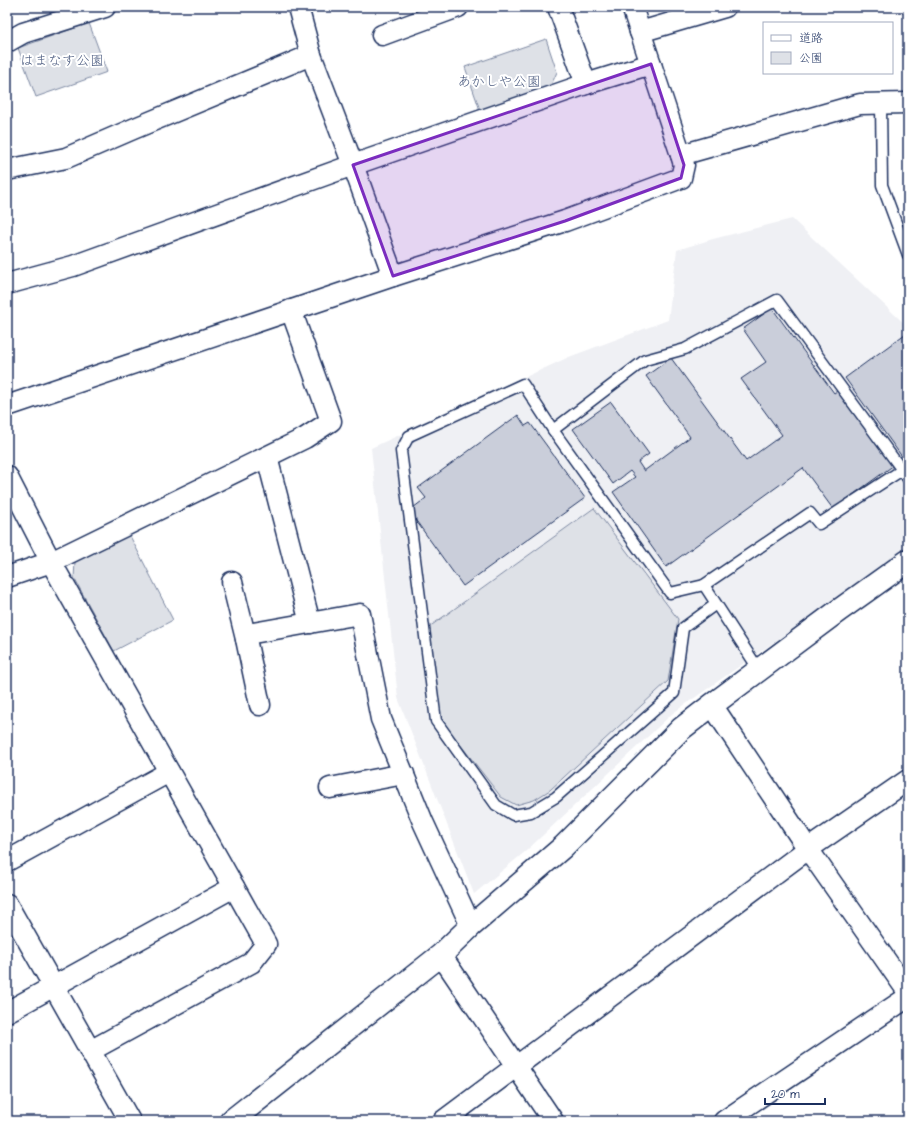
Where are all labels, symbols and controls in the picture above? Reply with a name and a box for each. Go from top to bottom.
legend [763,22,893,74]
text: 道路 [799,30,823,47]
text: 公園 [799,50,823,67]
park label: はまなす公園 [20,51,104,71]
park label: あかしや公園 [457,72,541,92]
scale bar [765,1080,825,1106]
text: 20 m [771,1086,800,1103]

